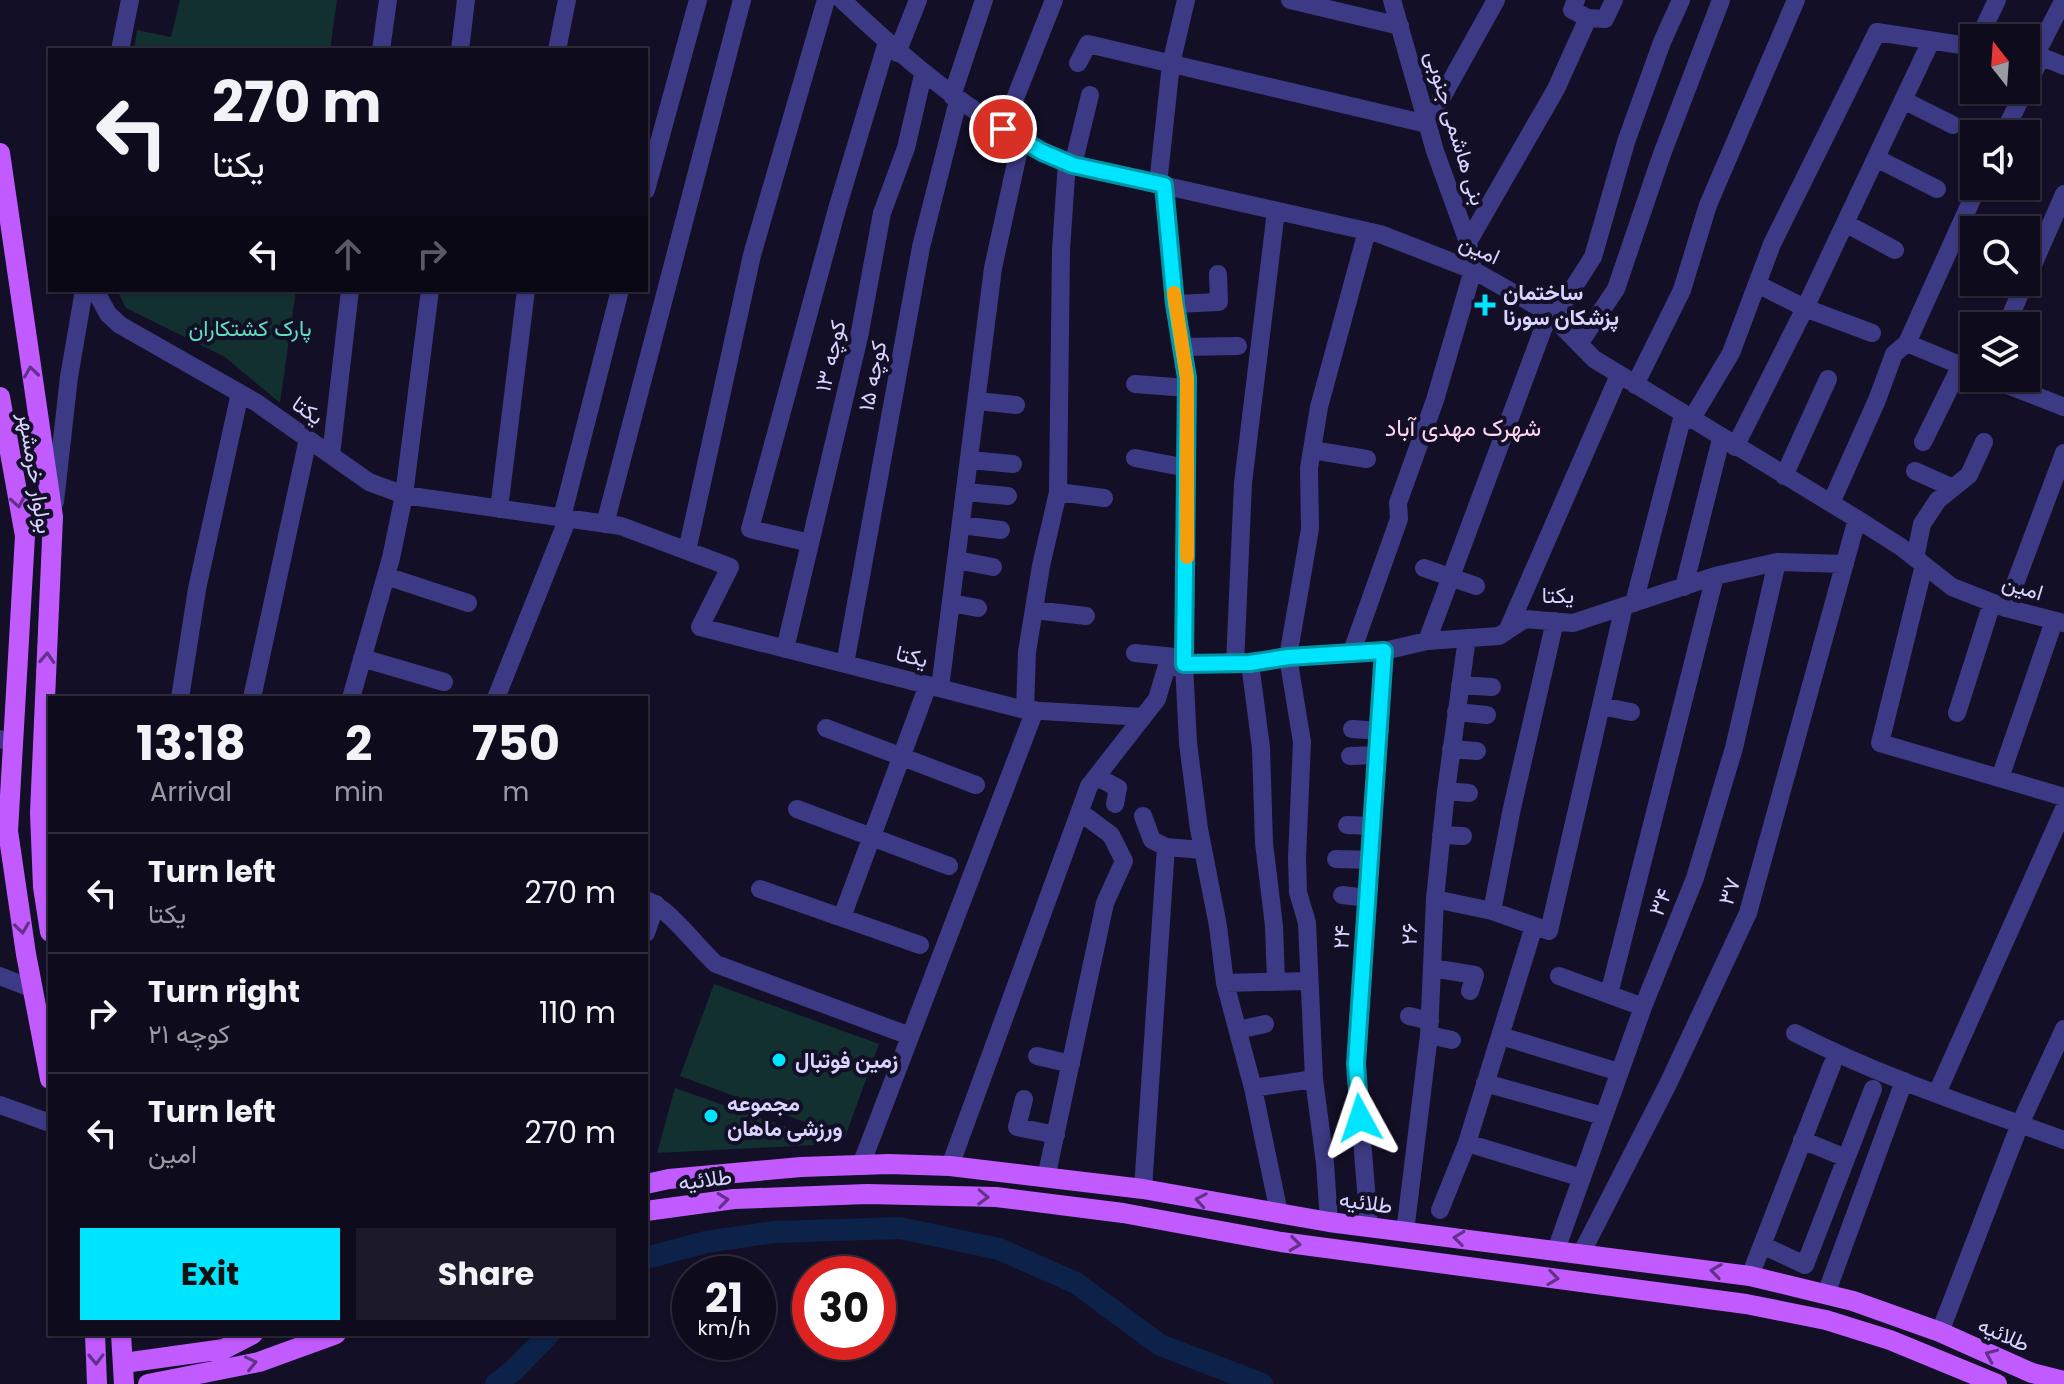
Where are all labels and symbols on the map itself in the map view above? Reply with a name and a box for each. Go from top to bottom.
north arrow [1960,24,2040,104]
street label: بنی هاشمی جنوبی [1417,47,1494,209]
pin [969,95,1037,163]
street label: امین [1454,227,1505,272]
place label: ساختمان پزشکان سورنا [1503,277,1619,333]
marker: ساختمان پزشکان سورنا [1474,294,1496,316]
park label: پارک کشتکاران [188,313,312,344]
street label: کوچه ۱۳ [807,317,854,395]
street label: کوچه ۱۵ [851,338,895,414]
one-way arrow [23,365,40,379]
street label: یکتا [286,388,330,432]
street label: بولوار خرمشهر [10,409,60,536]
district label: شهرک مهدی آباد [1385,411,1541,444]
one-way arrow [9,495,26,509]
street label: امین [1999,567,2047,608]
street label: یکتا [1542,580,1574,611]
street label: یکتا [892,638,931,675]
one-way arrow [38,651,55,664]
street label: ۳۷ [1710,873,1748,909]
street label: ۳۴ [1641,884,1680,921]
one-way arrow [13,921,30,935]
street label: ۲۶ [1394,922,1425,946]
street label: ۲۴ [1325,924,1358,950]
place label: زمین فوتبال [795,1045,898,1076]
marker: زمین فوتبال [770,1051,788,1069]
position arrow [1318,1076,1402,1160]
place label: مجموعه ورزشی ماهان [727,1088,843,1144]
marker: مجموعه ورزشی ماهان [702,1107,720,1125]
street label: طلائیه [677,1161,734,1198]
street label: طلائیه [1337,1183,1395,1222]
one-way arrow [977,1189,990,1206]
one-way arrow [716,1192,730,1209]
one-way arrow [1195,1193,1208,1210]
one-way arrow [1452,1230,1465,1247]
one-way arrow [1288,1235,1302,1252]
speed limit sign: 30 [792,1256,896,1360]
one-way arrow [1710,1263,1723,1280]
one-way arrow [1546,1269,1560,1286]
street label: طلائیه [1973,1309,2035,1360]
one-way arrow [1985,1348,1999,1364]
one-way arrow [87,1353,105,1366]
one-way arrow [244,1355,258,1372]

